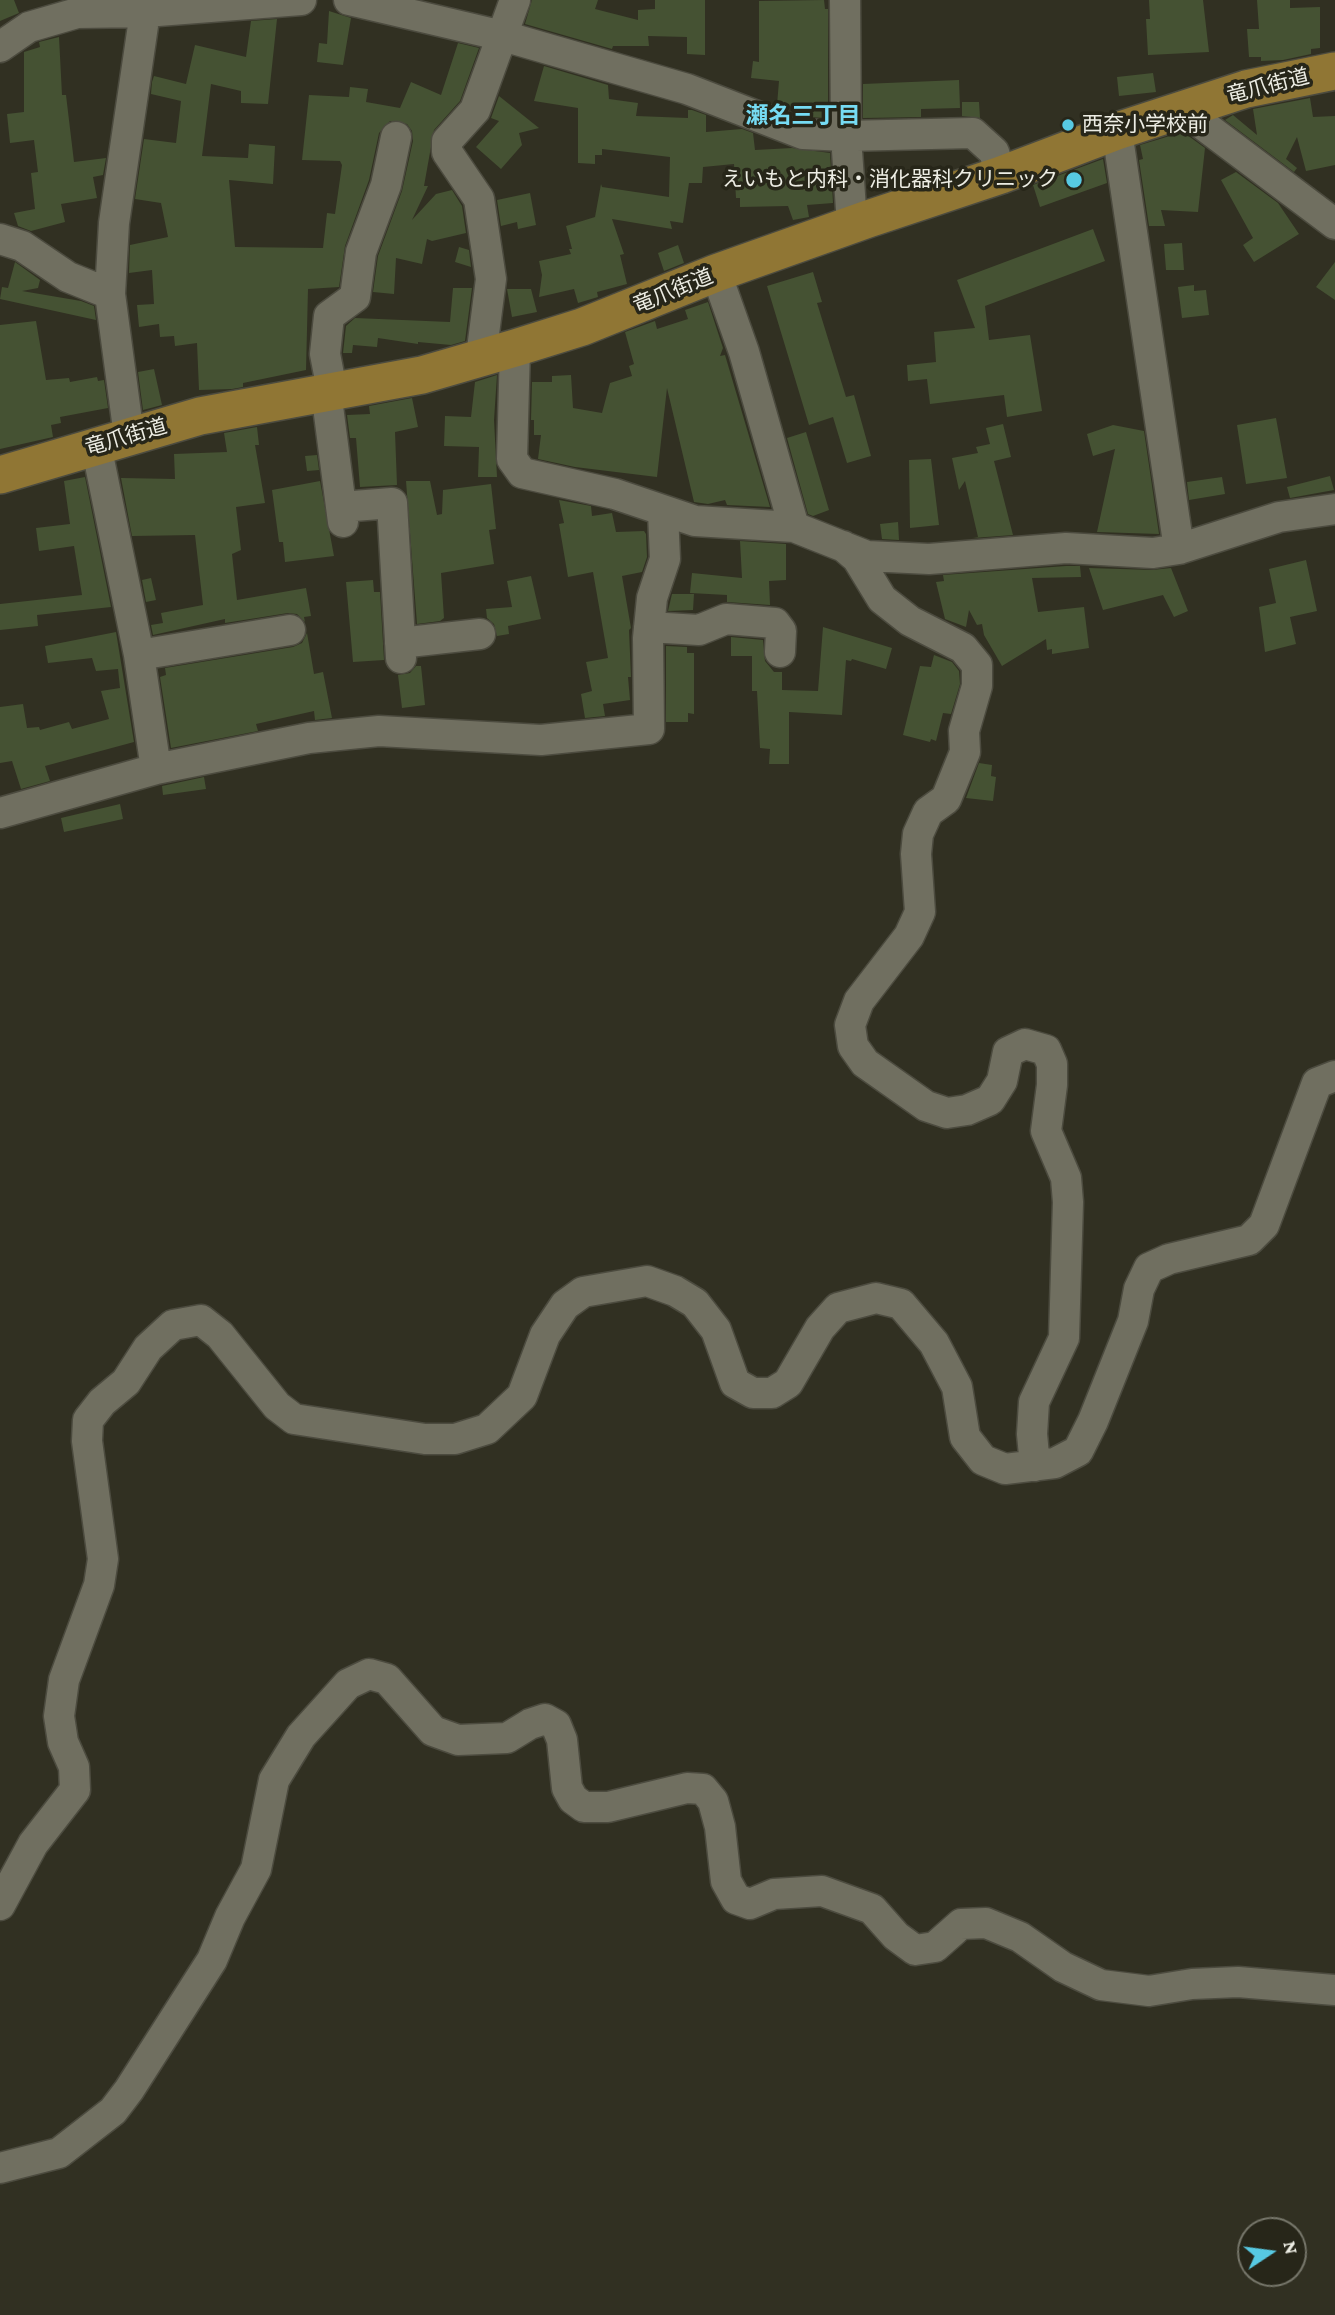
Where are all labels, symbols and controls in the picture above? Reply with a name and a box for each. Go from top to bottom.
street label: 竜爪街道 [1224,64,1312,108]
district label: 瀬名三丁目 [746,102,860,130]
place label: 西奈小学校前 [1082,112,1208,138]
marker: 西奈小学校前 [1060,117,1076,133]
place label: えいもと内科・消化器科クリニック [722,167,1058,193]
marker: えいもと内科・消化器科クリニック [1064,170,1084,190]
street label: 竜爪街道 [629,264,717,318]
street label: 竜爪街道 [82,413,170,461]
north arrow [1237,2217,1307,2287]
text: N [1279,2239,1303,2256]

